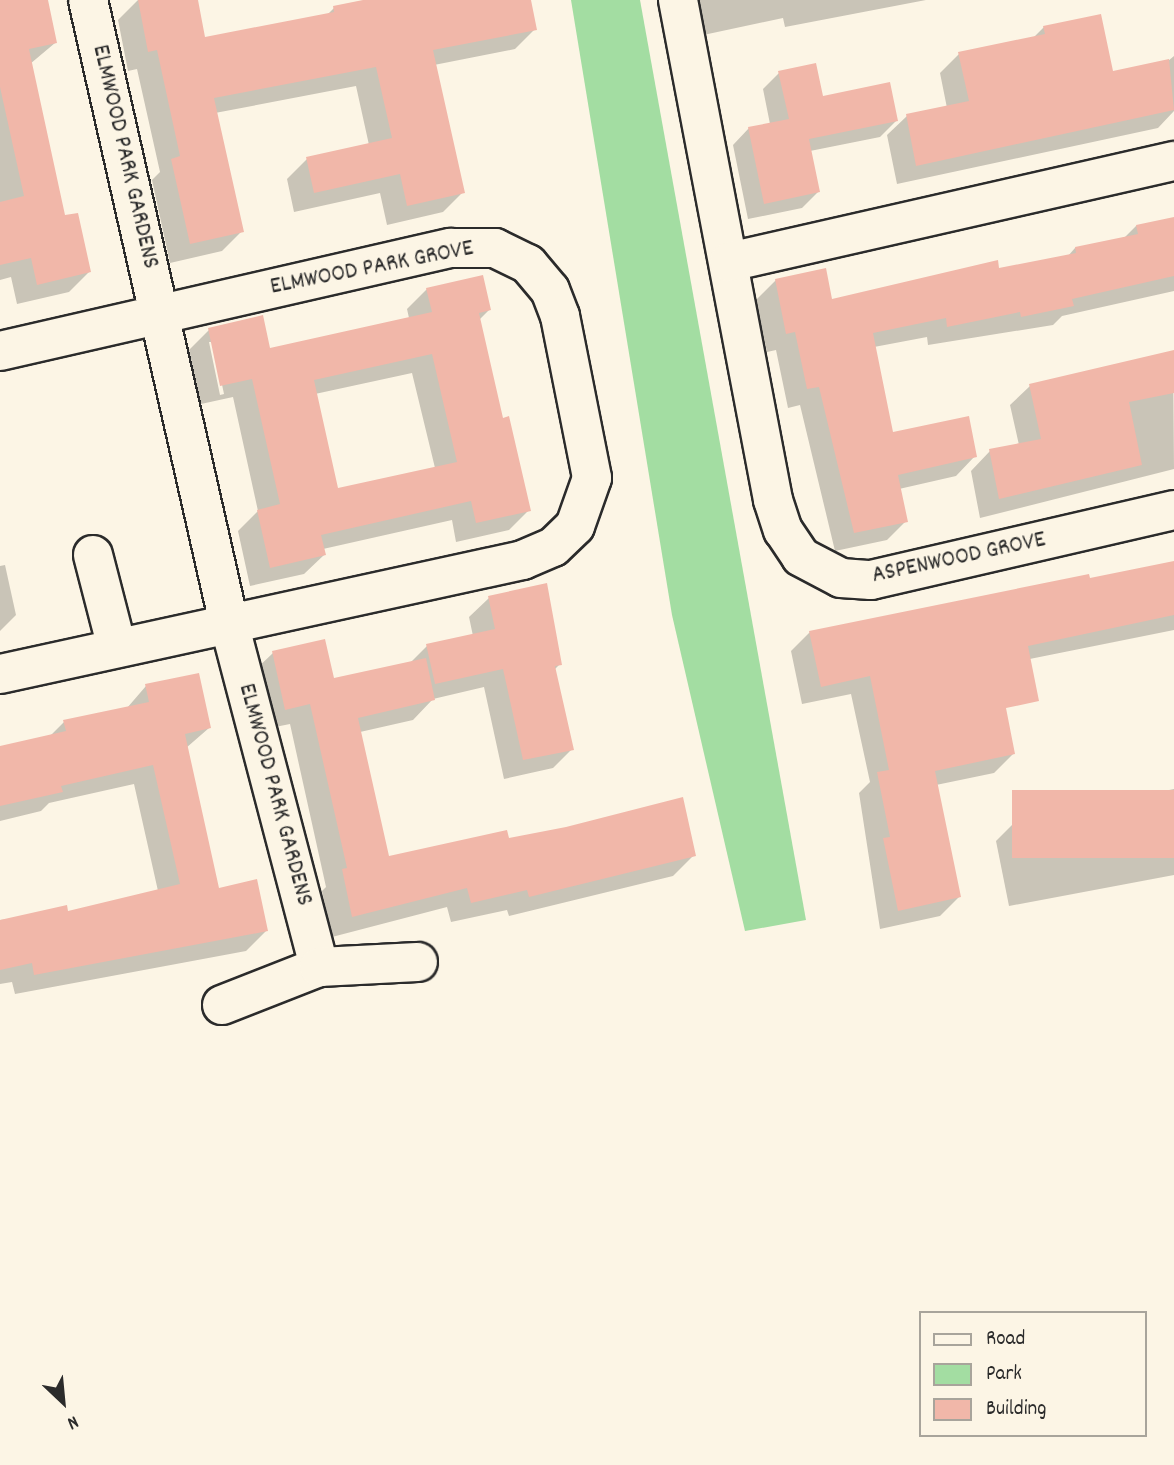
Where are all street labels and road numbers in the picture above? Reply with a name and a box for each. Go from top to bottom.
street label: ELMWOOD PARK GARDENS [84,42,164,272]
street label: ELMWOOD PARK GROVE [268,235,476,303]
street label: ASPENWOOD GROVE [870,527,1048,591]
street label: ELMWOOD PARK GARDENS [230,681,318,909]

